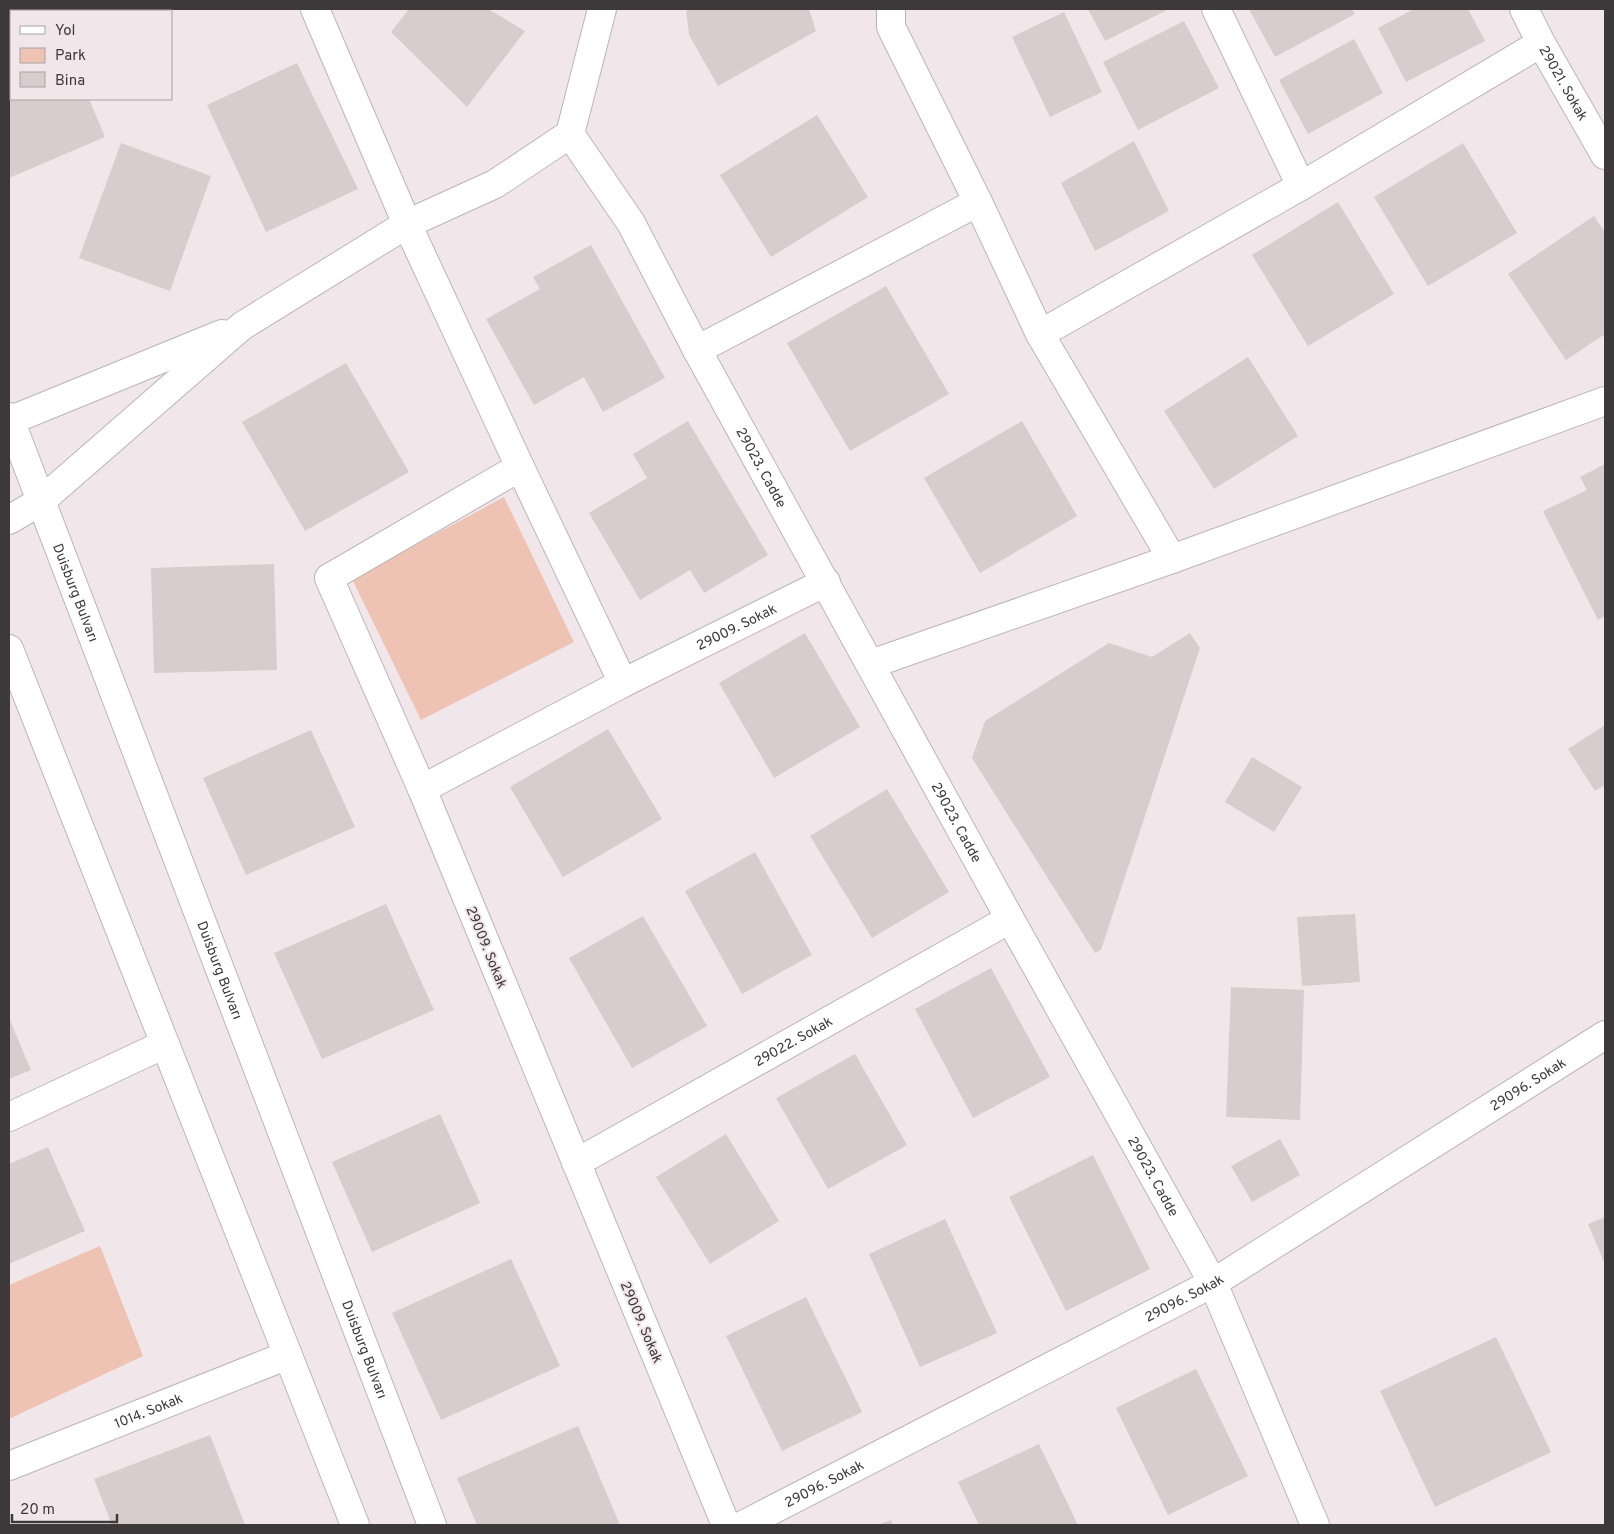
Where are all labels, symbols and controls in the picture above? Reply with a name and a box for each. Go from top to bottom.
legend [10,10,172,100]
text: Yol [55,22,76,41]
street label: 29021. Sokak [1534,43,1591,124]
text: Park [55,47,86,66]
text: Bina [55,72,85,91]
street label: 29023. Cadde [731,425,789,511]
street label: Duisburg Bulvarı [48,542,101,645]
street label: 29009. Sokak [694,601,780,655]
street label: 29023. Cadde [927,780,984,866]
street label: 29009. Sokak [461,904,510,991]
street label: Duisburg Bulvarı [192,919,245,1022]
street label: 29022. Sokak [752,1013,836,1071]
street label: 29096. Sokak [1487,1055,1570,1116]
street label: 29023. Cadde [1123,1134,1181,1220]
street label: 29096. Sokak [1142,1271,1227,1327]
street label: 29009. Sokak [616,1279,666,1366]
street label: Duisburg Bulvarı [337,1298,390,1401]
street label: 1014. Sokak [112,1391,186,1433]
street label: 29096. Sokak [782,1457,867,1512]
scale bar [12,1492,118,1524]
text: 20 m [20,1501,55,1520]

